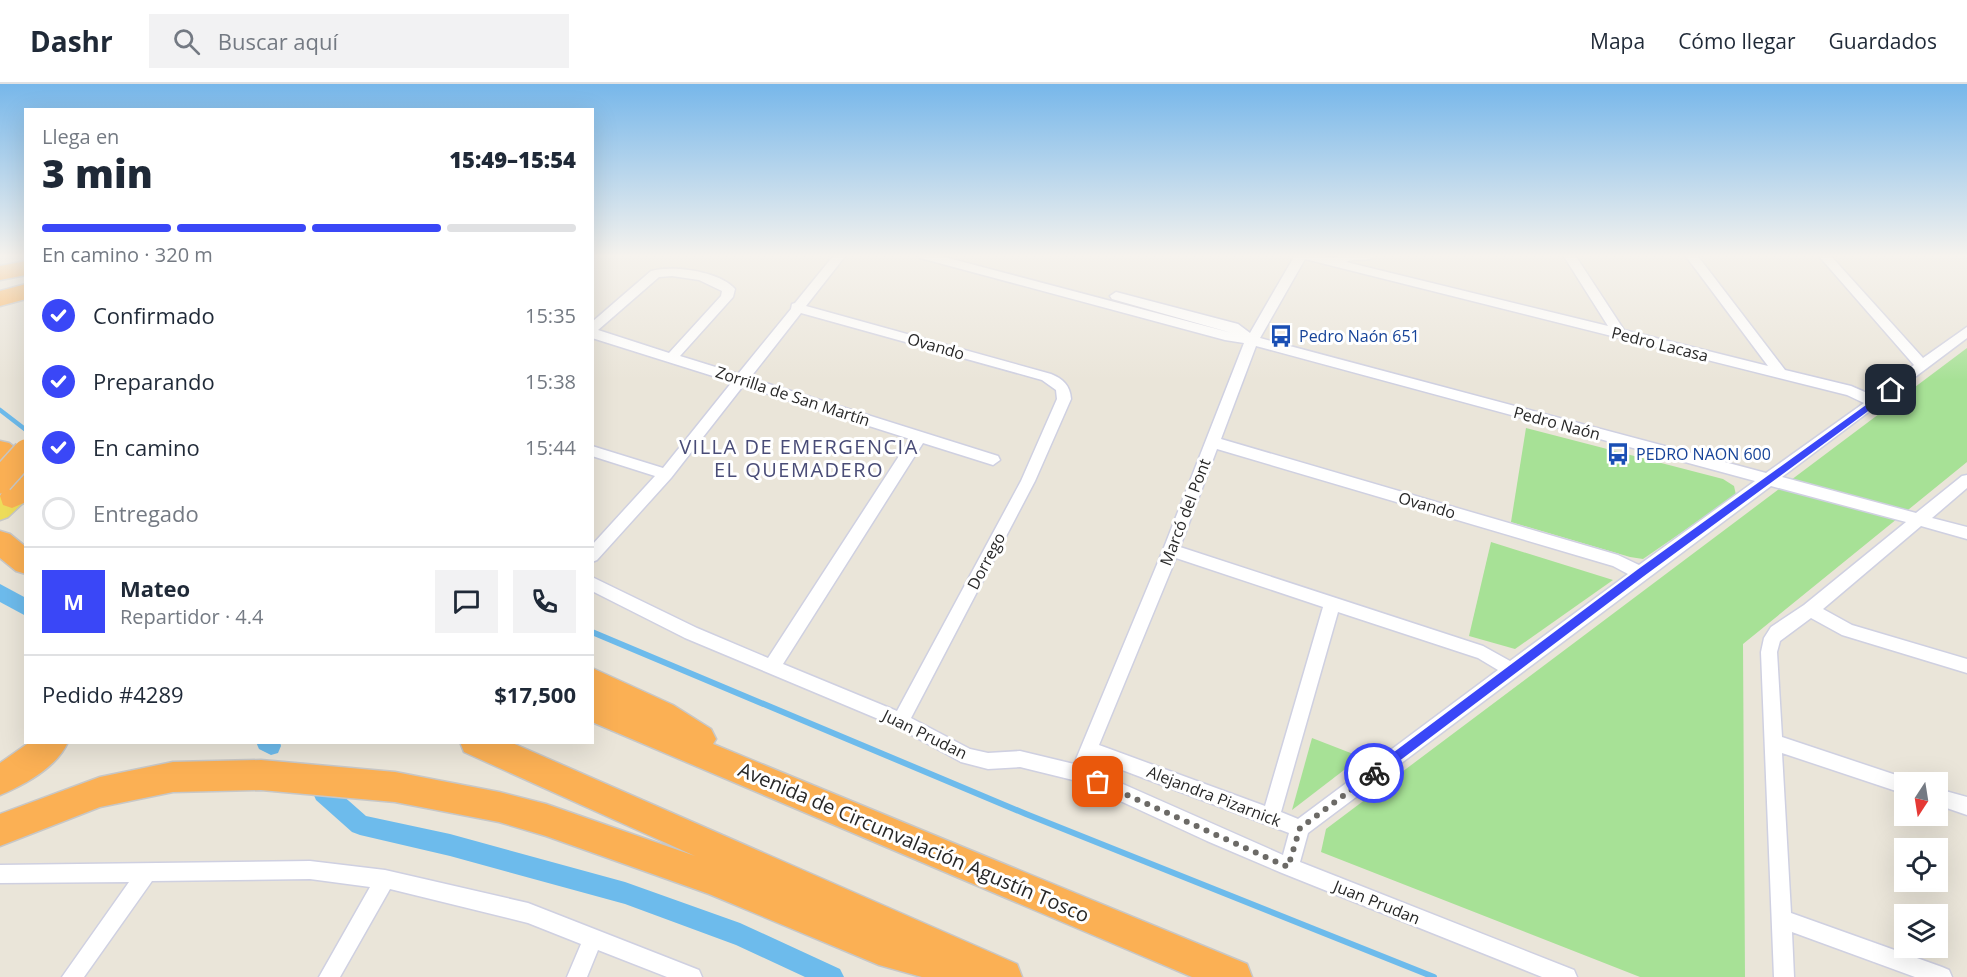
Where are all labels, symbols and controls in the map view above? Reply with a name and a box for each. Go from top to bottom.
search box [149,14,569,68]
text: Dashr [30,22,113,60]
icon: search [170,25,203,58]
text: Buscar aquí [218,26,338,56]
text: Mapa [1590,27,1645,55]
text: Cómo llegar [1678,27,1796,55]
text: Guardados [1829,27,1937,55]
text: Llega en [42,123,119,150]
text: 15:49–15:54 [449,144,576,174]
text: 3 min [42,146,153,199]
text: En camino · 320 m [42,241,213,268]
icon: check [42,299,75,332]
text: Confirmado [93,300,215,330]
text: 15:35 [525,302,576,329]
street label: Pedro Lacasa [1609,321,1711,367]
bus stop icon: Pedro Naón 651 [1268,323,1294,349]
place label: Pedro Naón 651 [1299,325,1420,347]
street label: Ovando [905,327,967,365]
street label: Zorrilla de San Martín [713,361,873,431]
pin [1865,364,1916,415]
icon: check [42,365,75,398]
text: Preparando [93,366,215,396]
text: 15:38 [525,368,576,395]
icon: home [1874,373,1907,406]
street label: Pedro Naón [1511,401,1603,445]
icon: check [42,431,75,464]
text: En camino [93,432,200,462]
district label: VILLA DE EMERGENCIA EL QUEMADERO [679,433,919,483]
text: 15:44 [525,434,576,461]
bus stop icon: PEDRO NAON 600 [1605,441,1631,467]
place label: PEDRO NAON 600 [1636,443,1771,465]
street label: Marcó del Pont [1154,455,1216,569]
street label: Ovando [1396,486,1458,524]
text: Entregado [93,498,199,528]
street label: Dorrego [962,529,1010,593]
button: chat [435,570,498,633]
button: phone [513,570,576,633]
text: Mateo [120,573,190,603]
text: M [63,586,84,616]
text: Repartidor · 4.4 [120,603,264,630]
text: Pedido #4289 [42,679,184,709]
text: $17,500 [494,679,576,709]
street label: Juan Prudan [877,703,971,764]
courier [1344,743,1404,803]
street label: Avenida de Circunvalación Agustín Tosco [734,756,1094,928]
pin [1072,756,1123,807]
icon: bike [1358,757,1391,790]
street label: Alejandra Pizarnick [1144,760,1285,832]
icon: bag [1081,765,1114,798]
north arrow [1894,772,1948,826]
map controls [1894,772,1948,958]
button: locate [1894,838,1948,892]
street label: Juan Prudan [1329,874,1424,929]
button: layers [1894,904,1948,958]

